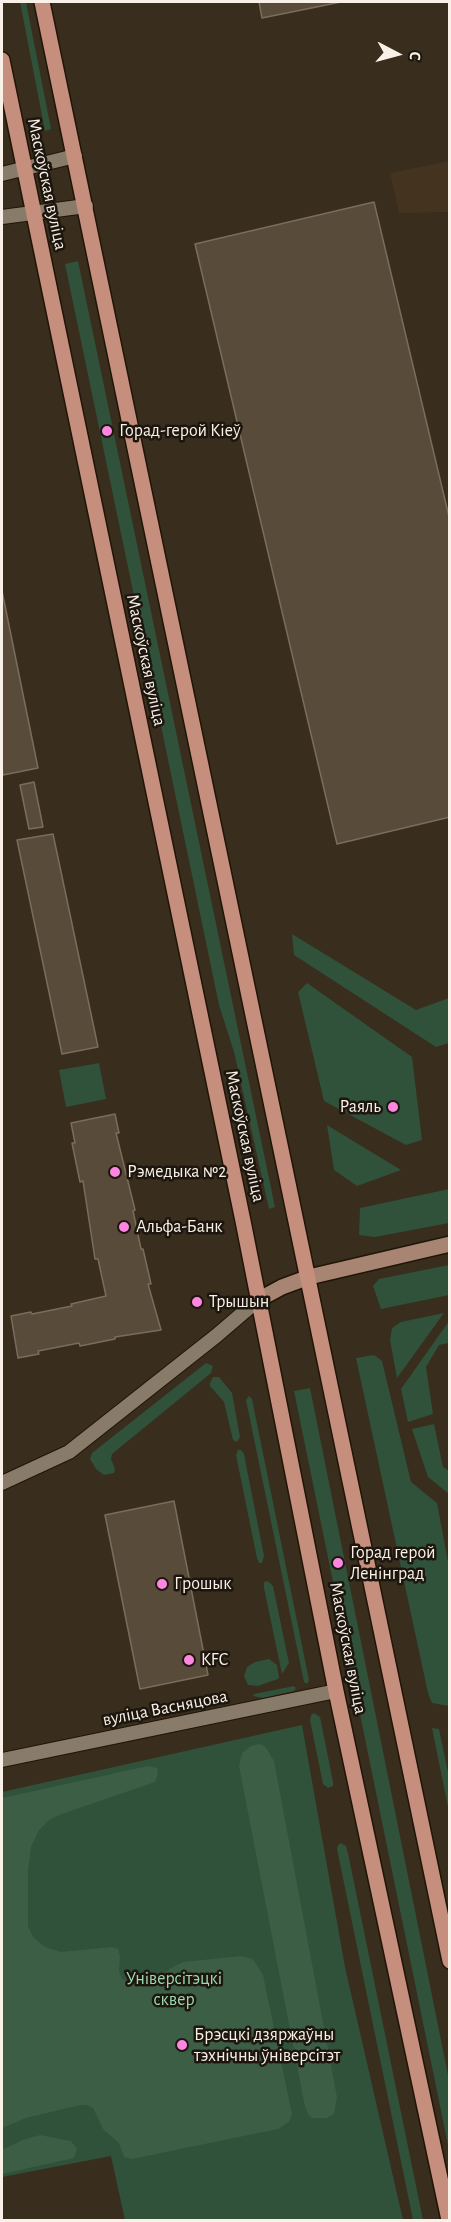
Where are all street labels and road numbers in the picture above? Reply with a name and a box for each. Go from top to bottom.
street label: Маскоўская вуліца [22,116,72,252]
street label: Маскоўская вуліца [121,592,171,728]
street label: Маскоўская вуліца [220,1068,270,1204]
street label: Маскоўская вуліца [325,1580,371,1716]
street label: вуліца Васняцова [101,1685,229,1731]

